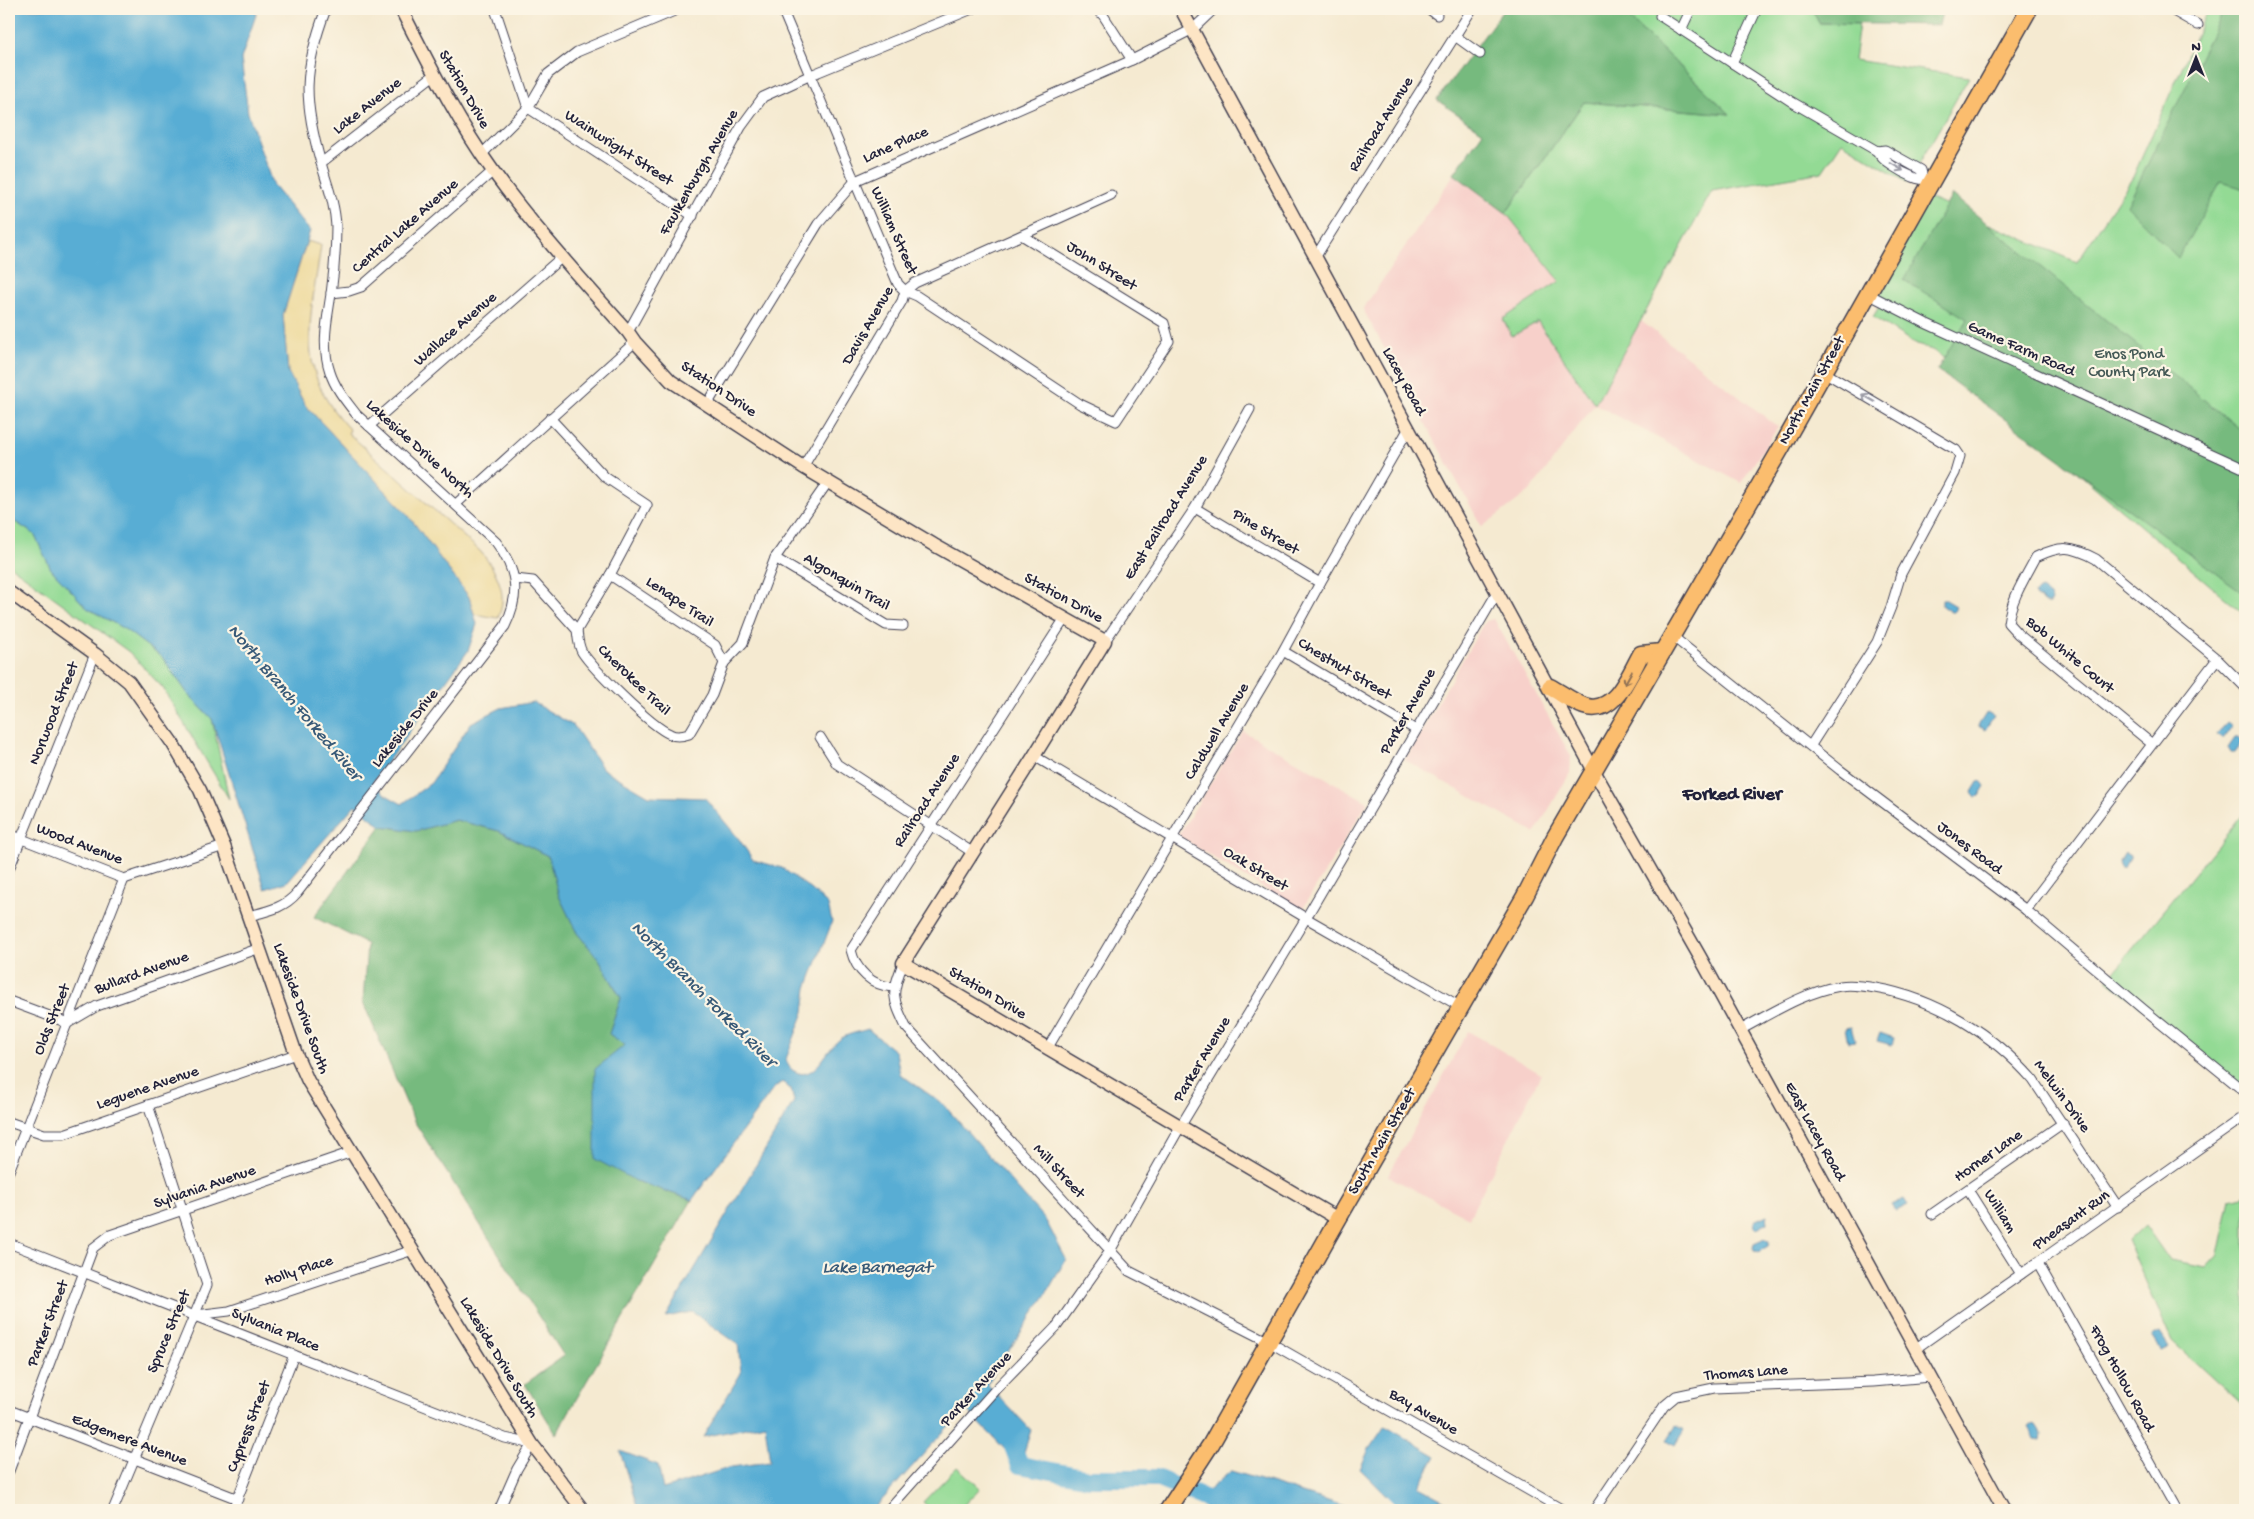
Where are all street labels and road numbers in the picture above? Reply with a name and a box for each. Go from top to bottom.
street label: Station Drive [433,47,493,133]
street label: Railroad Avenue [1345,73,1419,176]
street label: Lake Avenue [330,74,407,140]
street label: Faulkenburgh Avenue [656,106,744,240]
street label: Wainwright Street [560,107,677,192]
street label: Lane Place [860,123,932,169]
street label: Central Lake Avenue [349,175,464,278]
street label: William Street [865,184,921,279]
street label: John Street [1062,238,1141,297]
street label: Davis Avenue [838,283,900,370]
street label: Wallace Avenue [411,288,502,371]
street label: Game Farm Road [1965,318,2079,383]
street label: North Main Street [1775,332,1851,448]
street label: Lacey Road [1376,345,1430,421]
street label: Station Drive [676,358,760,423]
street label: Lakeside Drive North [361,396,477,504]
street label: East Railroad Avenue [1121,452,1213,584]
street label: Pine Street [1227,505,1303,561]
street label: Algonquin Trail [799,550,893,616]
street label: Station Drive [1020,570,1106,629]
street label: Lenape Trail [641,573,717,633]
street label: Bob White Court [2020,613,2118,699]
street label: Chestnut Street [1294,635,1396,706]
street label: Cherokee Trail [592,641,674,721]
street label: Norwood Street [26,658,85,768]
street label: Parker Avenue [1376,665,1442,759]
street label: Caldwell Avenue [1182,679,1255,784]
street label: Lakeside Drive [368,685,444,772]
street label: Railroad Avenue [891,750,966,852]
street label: Jones Road [1932,818,2007,881]
street label: Wood Avenue [33,820,126,871]
street label: Oak Street [1219,843,1292,897]
street label: Lakeside Drive South [267,941,333,1077]
street label: Bullard Avenue [92,948,192,1000]
street label: Station Drive [945,963,1030,1025]
street label: Olds Street [30,980,76,1058]
street label: Parker Avenue [1170,1013,1236,1107]
street label: Melwin Drive [2028,1057,2094,1138]
street label: Leguene Avenue [94,1062,202,1115]
street label: East Lacey Road [1779,1079,1850,1186]
street label: South Main Street [1345,1084,1422,1199]
street label: Horner Lane [1951,1126,2027,1187]
street label: Mill Street [1028,1141,1089,1204]
street label: Sylvania Avenue [151,1161,259,1214]
street label: Pheasant Run [2029,1186,2115,1256]
street label: William [1978,1187,2020,1238]
street label: Holly Place [262,1252,336,1292]
street label: Parker Street [23,1277,75,1371]
street label: Spruce Street [144,1286,197,1377]
street label: Lakeside Drive South [454,1294,542,1422]
street label: Sylvania Place [228,1305,323,1358]
street label: Frog Hollow Road [2083,1321,2159,1437]
street label: Parker Avenue [937,1348,1017,1432]
street label: Thomas Lane [1703,1362,1789,1386]
street label: Cypress Street [224,1377,277,1475]
street label: Bay Avenue [1384,1385,1462,1441]
street label: Edgemere Avenue [69,1410,190,1472]

